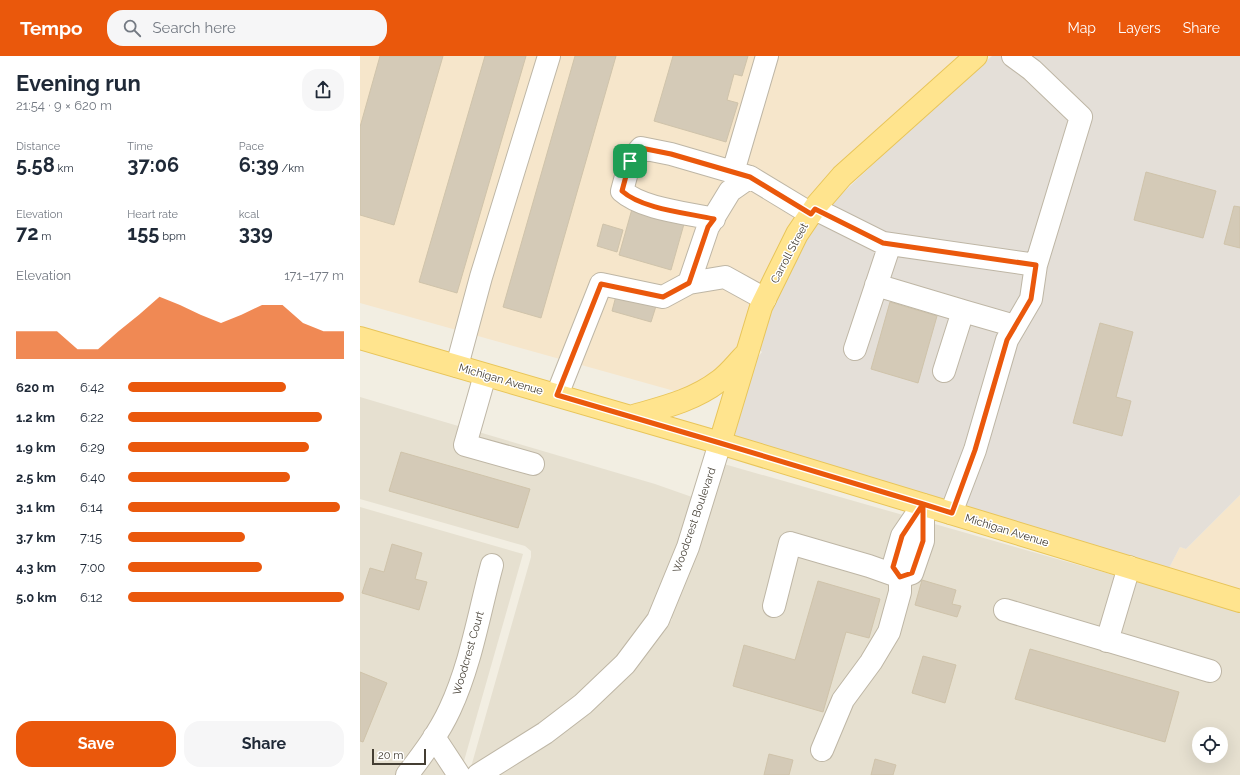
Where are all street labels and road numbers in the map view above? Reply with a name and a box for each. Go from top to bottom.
street label: Carroll Street [768,221,811,286]
street label: Michigan Avenue [457,361,545,398]
street label: Woodcrest Boulevard [670,466,719,575]
street label: Michigan Avenue [963,512,1051,550]
street label: Woodcrest Court [450,609,487,697]

